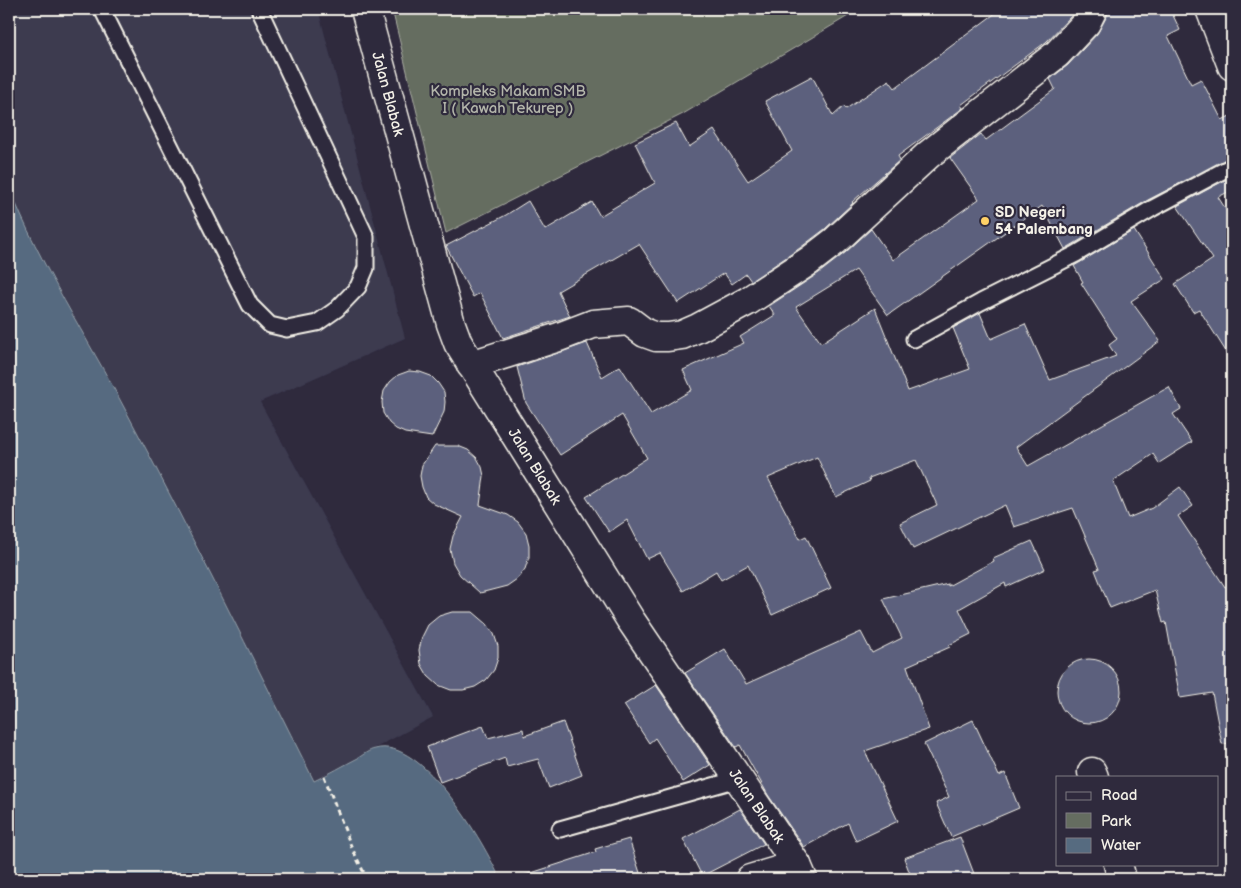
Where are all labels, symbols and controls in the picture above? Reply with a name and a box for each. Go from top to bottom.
street label: Jalan Blabak [367,50,408,139]
park label: Kompleks Makam SMB I ( Kawah Tekurep ) [430,82,586,118]
place label: SD Negeri 54 Palembang [995,203,1093,239]
marker: SD Negeri 54 Palembang [979,215,991,227]
street label: Jalan Blabak [503,425,566,509]
street label: Jalan Blabak [724,765,789,848]
legend [1056,776,1218,866]
text: Road [1101,786,1137,805]
text: Park [1101,812,1132,831]
text: Water [1101,836,1141,855]

